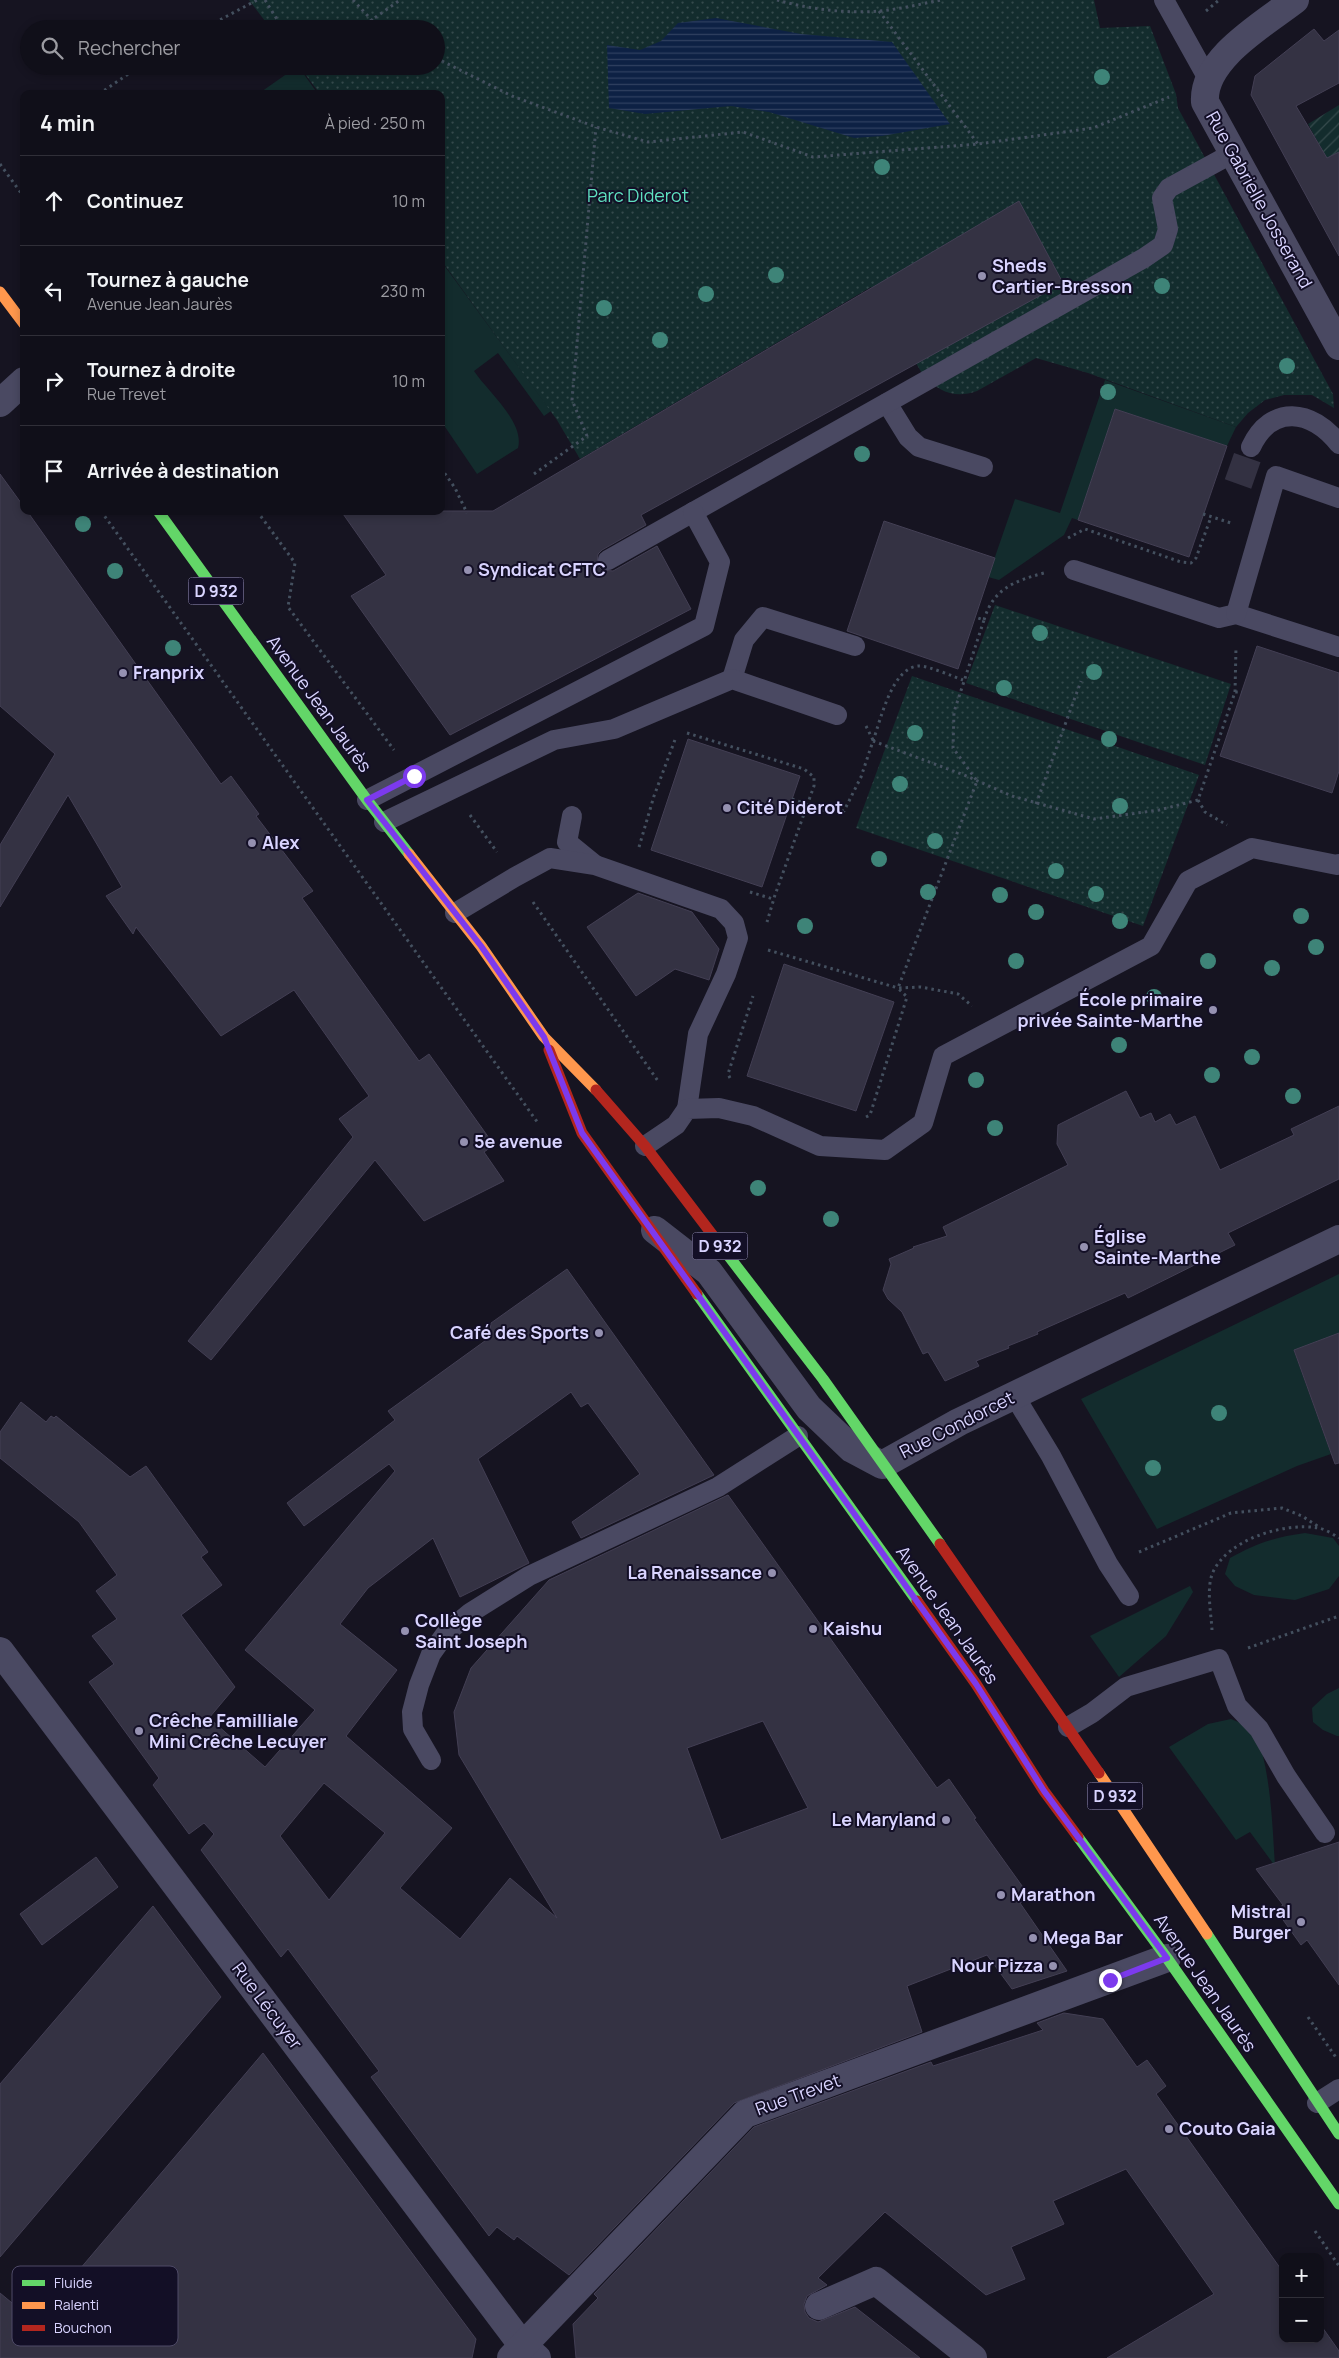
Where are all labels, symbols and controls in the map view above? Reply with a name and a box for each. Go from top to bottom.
search box [20,20,445,75]
icon: search [38,34,66,62]
text: Rechercher [78,35,180,61]
street label: Rue Gabrielle Josserand [1201,107,1319,292]
text: 4 min [40,109,95,137]
text: À pied · 250 m [325,112,425,134]
park label: Parc Diderot [587,183,689,207]
icon: ahead [40,187,68,215]
text: Continuez [87,188,184,214]
text: 10 m [392,190,425,212]
place label: Sheds Cartier-Bresson [992,253,1132,298]
text: Tournez à gauche [87,267,249,293]
marker: Sheds Cartier-Bresson [976,270,988,282]
icon: left [40,277,68,305]
text: 230 m [381,280,425,302]
text: Avenue Jean Jaurès [87,293,233,315]
text: Tournez à droite [87,357,235,383]
icon: right [40,367,68,395]
text: 10 m [392,370,425,392]
text: Rue Trevet [87,383,166,405]
icon: arrive [40,457,68,485]
text: Arrivée à destination [87,458,279,484]
place label: Syndicat CFTC [478,557,606,581]
marker: Syndicat CFTC [462,564,474,576]
road number: D 932 [188,578,244,604]
street label: Avenue Jean Jaurès [262,630,378,777]
place label: Franprix [133,660,204,684]
marker: Franprix [117,667,129,679]
route start [403,765,426,788]
place label: Cité Diderot [737,795,843,819]
marker: Cité Diderot [721,802,733,814]
place label: Alex [262,830,300,854]
marker: Alex [246,837,258,849]
place label: École primaire privée Sainte-Marthe [1017,987,1203,1032]
marker: École primaire privée Sainte-Marthe [1207,1004,1219,1016]
place label: 5e avenue [474,1129,563,1153]
marker: 5e avenue [458,1136,470,1148]
place label: Église Sainte-Marthe [1094,1224,1221,1269]
road number: D 932 [692,1232,748,1260]
marker: Église Sainte-Marthe [1078,1241,1090,1253]
place label: Café des Sports [450,1320,589,1344]
marker: Café des Sports [593,1327,605,1339]
street label: Rue Condorcet [895,1385,1018,1463]
street label: Avenue Jean Jaurès [891,1540,1005,1688]
place label: La Renaissance [627,1560,762,1584]
marker: La Renaissance [766,1567,778,1579]
place label: Collège Saint Joseph [415,1608,527,1653]
place label: Kaishu [823,1616,882,1640]
marker: Kaishu [807,1623,819,1635]
marker: Collège Saint Joseph [399,1625,411,1637]
place label: Crêche Familliale Mini Crêche Lecuyer [149,1708,327,1753]
marker: Crêche Familliale Mini Crêche Lecuyer [133,1725,145,1737]
road number: D 932 [1088,1782,1142,1810]
place label: Le Maryland [832,1807,936,1831]
marker: Le Maryland [940,1814,952,1826]
place label: Marathon [1011,1882,1096,1906]
marker: Marathon [995,1889,1007,1901]
place label: Mistral Burger [1231,1899,1291,1944]
street label: Avenue Jean Jaurès [1149,1908,1263,2056]
marker: Mistral Burger [1295,1916,1307,1928]
place label: Mega Bar [1043,1925,1123,1949]
marker: Mega Bar [1027,1932,1039,1944]
place label: Nour Pizza [951,1953,1043,1977]
street label: Rue Lécuyer [227,1957,309,2054]
marker: Nour Pizza [1047,1960,1059,1972]
route end [1099,1969,1122,1992]
street label: Rue Trevet [752,2068,844,2121]
place label: Couto Gaia [1179,2116,1276,2140]
marker: Couto Gaia [1163,2123,1175,2135]
map controls [1279,2253,1324,2343]
button: + [1279,2253,1324,2298]
legend [12,2266,178,2346]
text: Fluide [54,2273,92,2292]
text: Ralenti [54,2295,99,2314]
button: − [1279,2298,1324,2343]
text: Bouchon [54,2318,112,2337]

